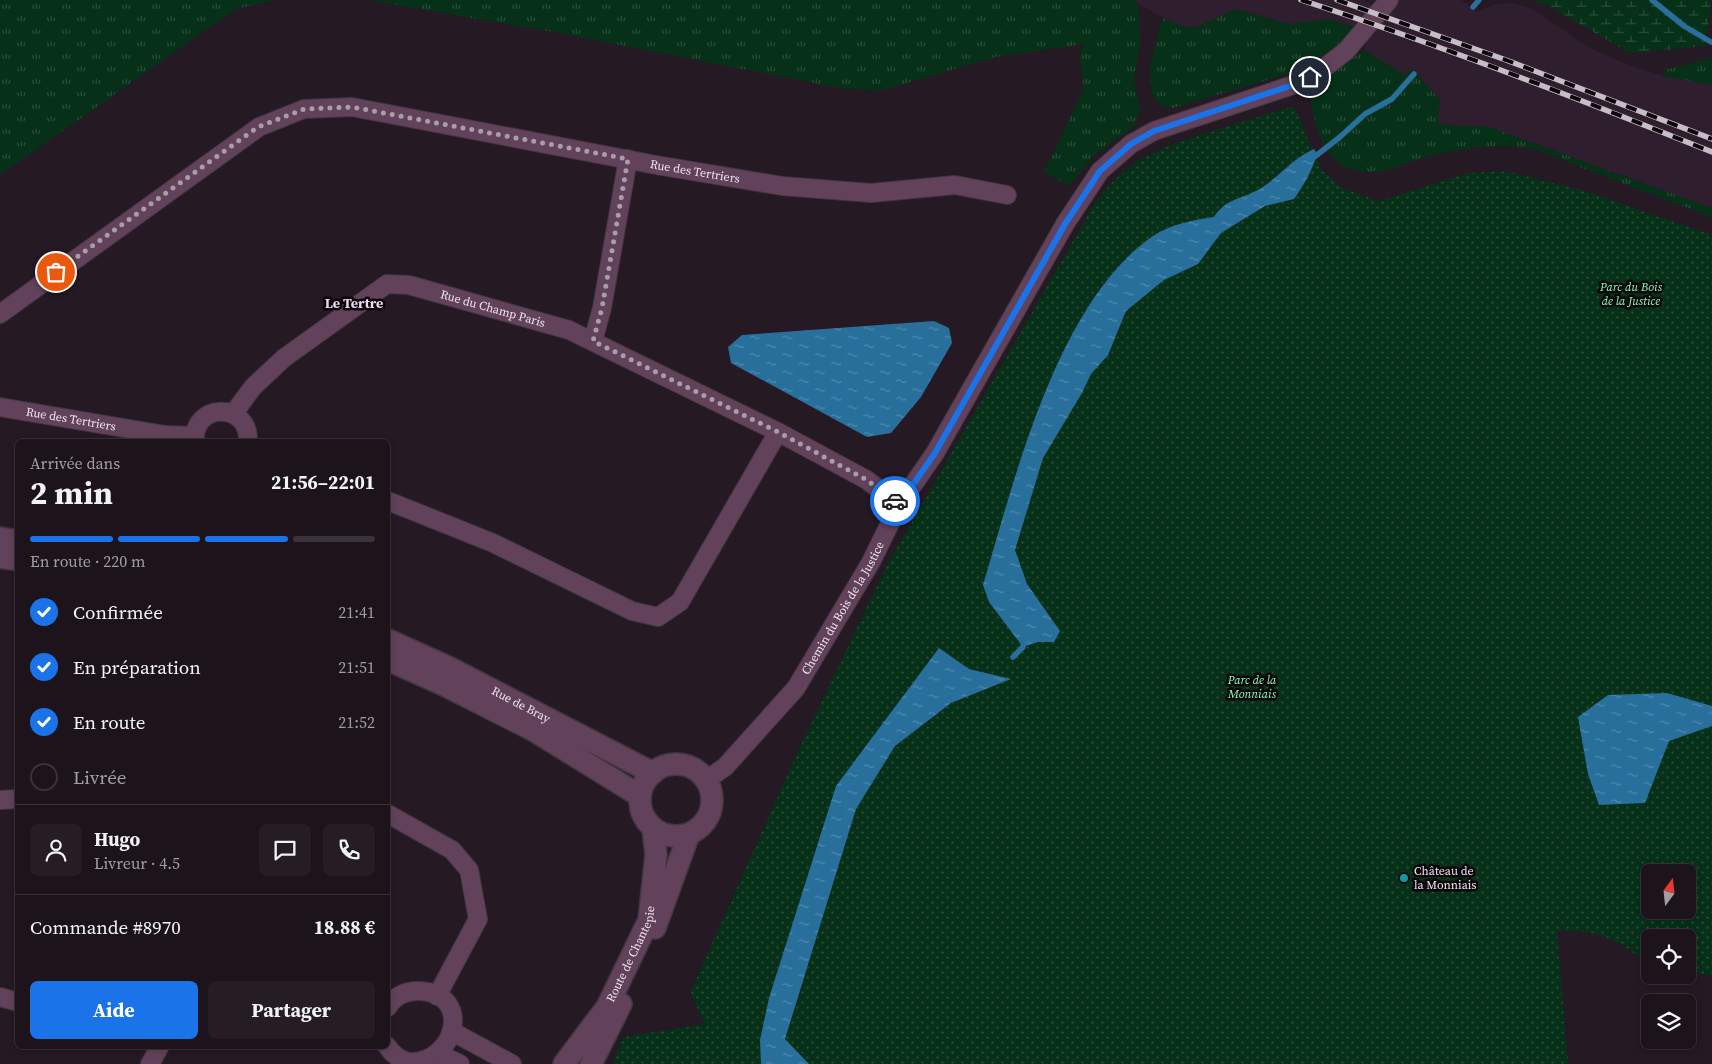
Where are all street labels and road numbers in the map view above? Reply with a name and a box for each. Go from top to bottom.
street label: Rue des Tertriers [649,156,741,187]
street label: Rue du Champ Paris [439,286,547,331]
street label: Rue des Tertriers [25,404,117,435]
street label: Chemin du Bois de la Justice [798,539,888,678]
street label: Rue de Bray [489,683,554,727]
street label: Route de Chantepie [603,905,658,1005]

